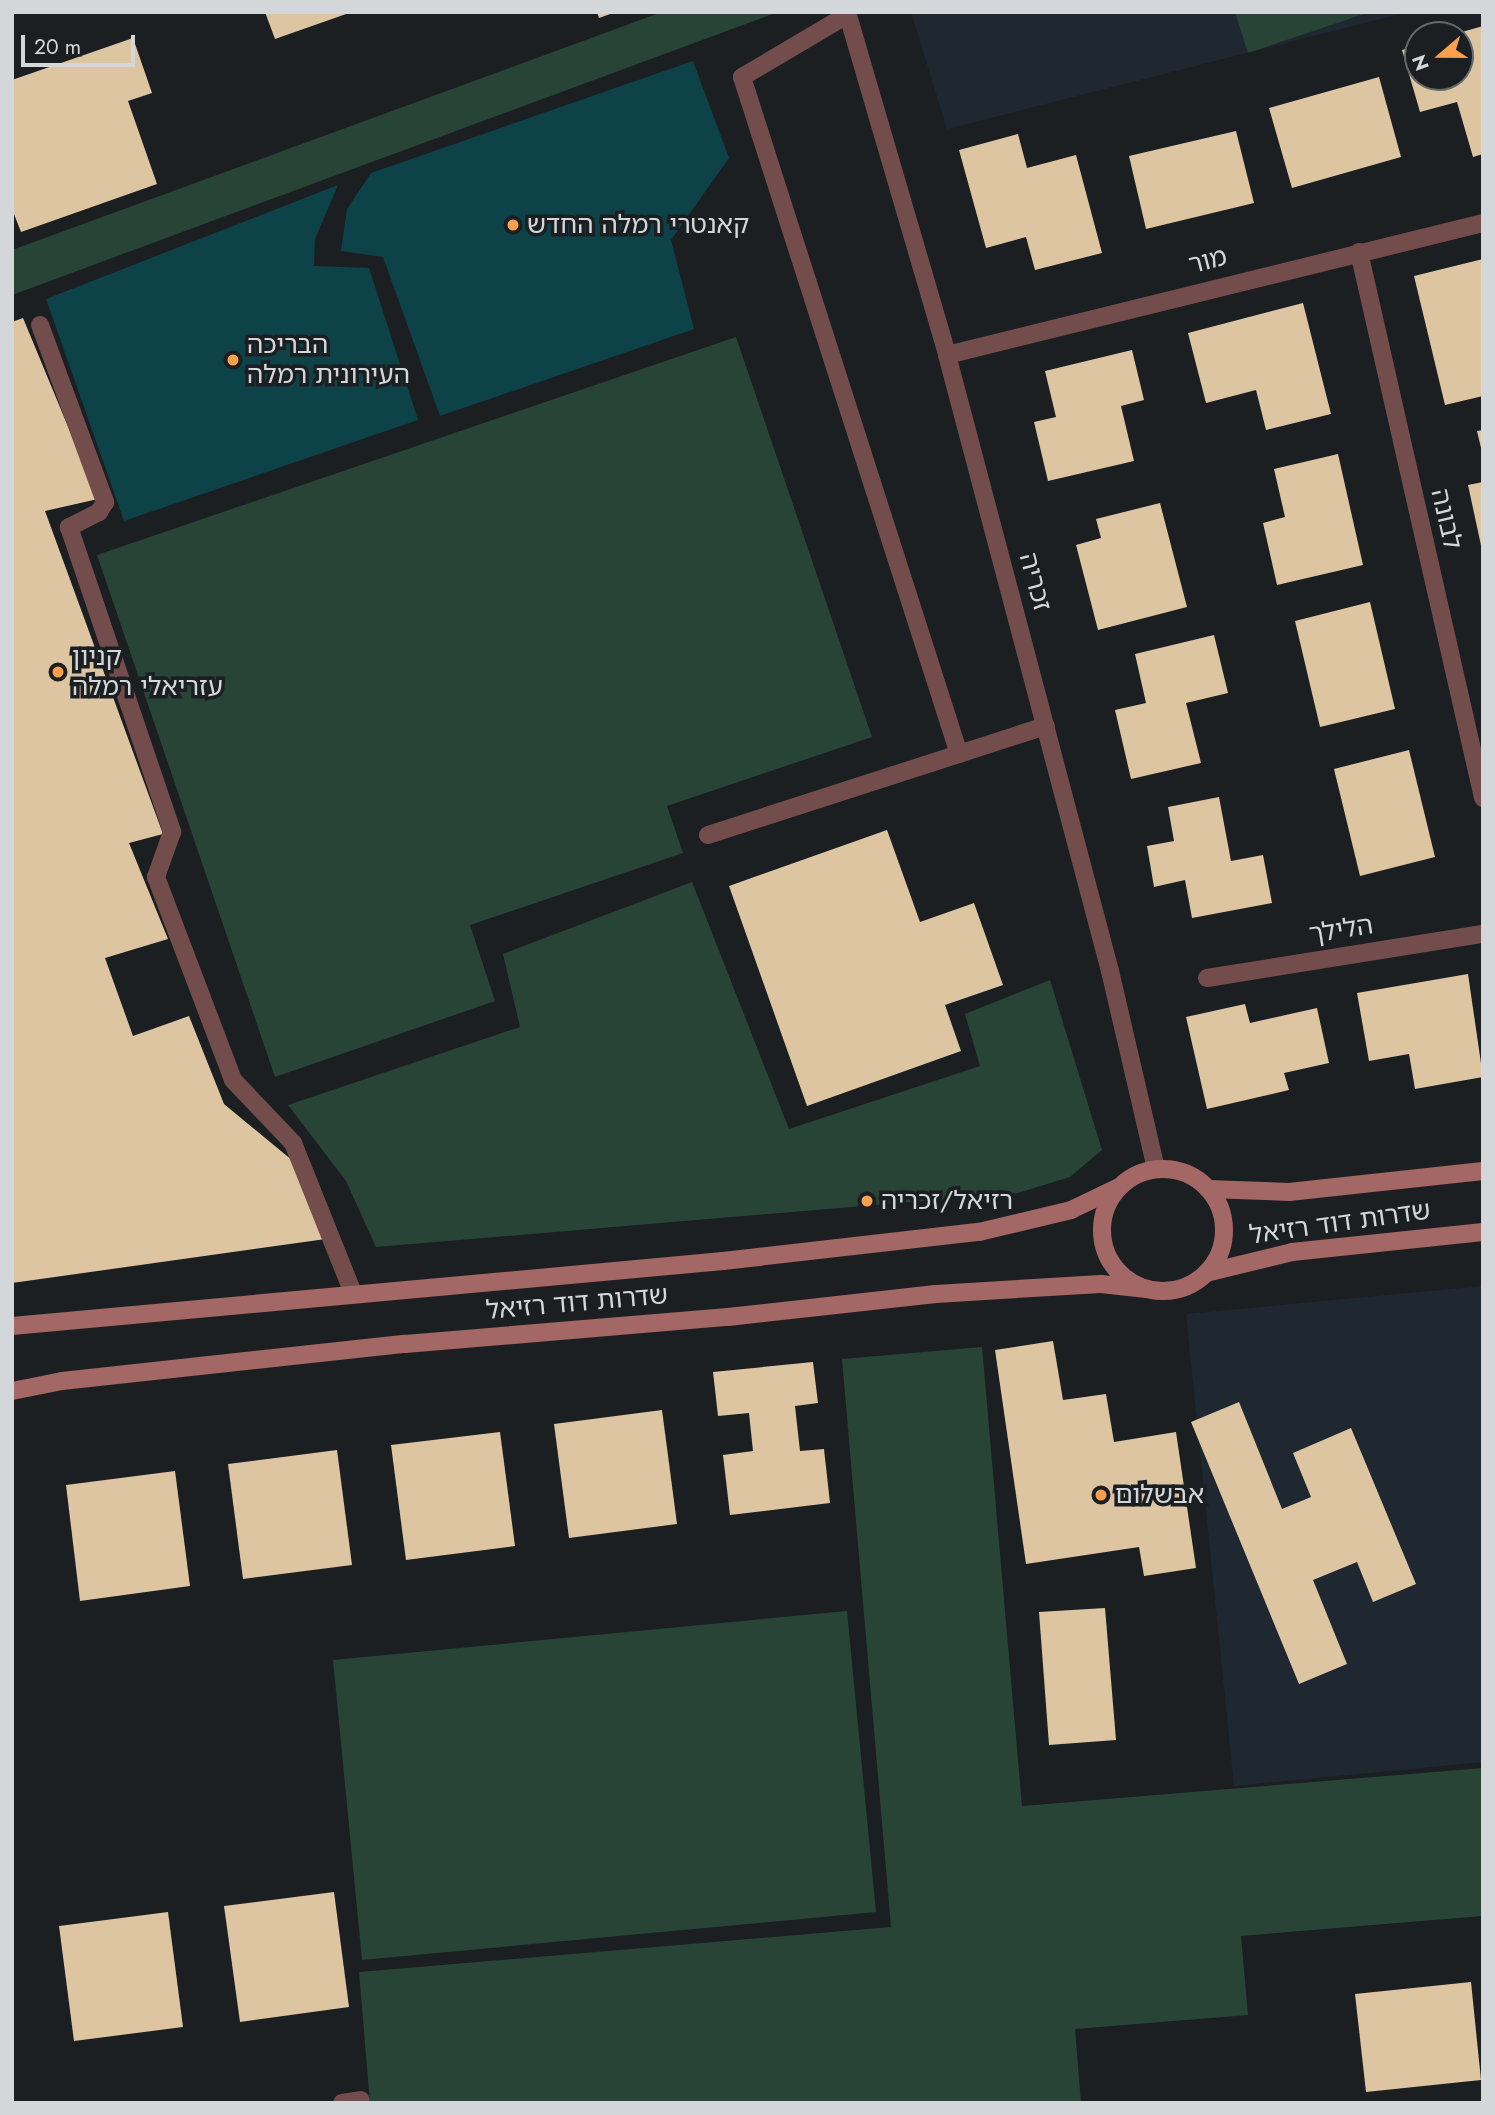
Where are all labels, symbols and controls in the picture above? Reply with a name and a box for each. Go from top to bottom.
scale bar [24,21,138,65]
north arrow [1404,21,1474,91]
text: 20 m [34,32,81,62]
text: N [1405,51,1436,74]
place label: קאנטרי רמלה החדש [527,209,749,241]
marker: קאנטרי רמלה החדש [505,217,521,233]
street label: מור [1186,241,1230,281]
place label: הבריכה העירונית רמלה [247,329,410,390]
marker: הבריכה העירונית רמלה [225,352,241,368]
street label: לבונה [1424,486,1468,552]
street label: זכריה [1012,549,1058,615]
place label: קניון עזריאלי רמלה [72,641,223,702]
marker: קניון עזריאלי רמלה [50,664,66,680]
street label: הלילך [1307,910,1375,950]
place label: רזיאל/זכריה [881,1185,1013,1217]
marker: רזיאל/זכריה [859,1193,875,1209]
street label: שדרות דוד רזיאל [1247,1195,1433,1251]
street label: שדרות דוד רזיאל [485,1279,669,1327]
place label: אבשלום [1115,1479,1204,1511]
marker: אבשלום [1093,1487,1109,1503]

